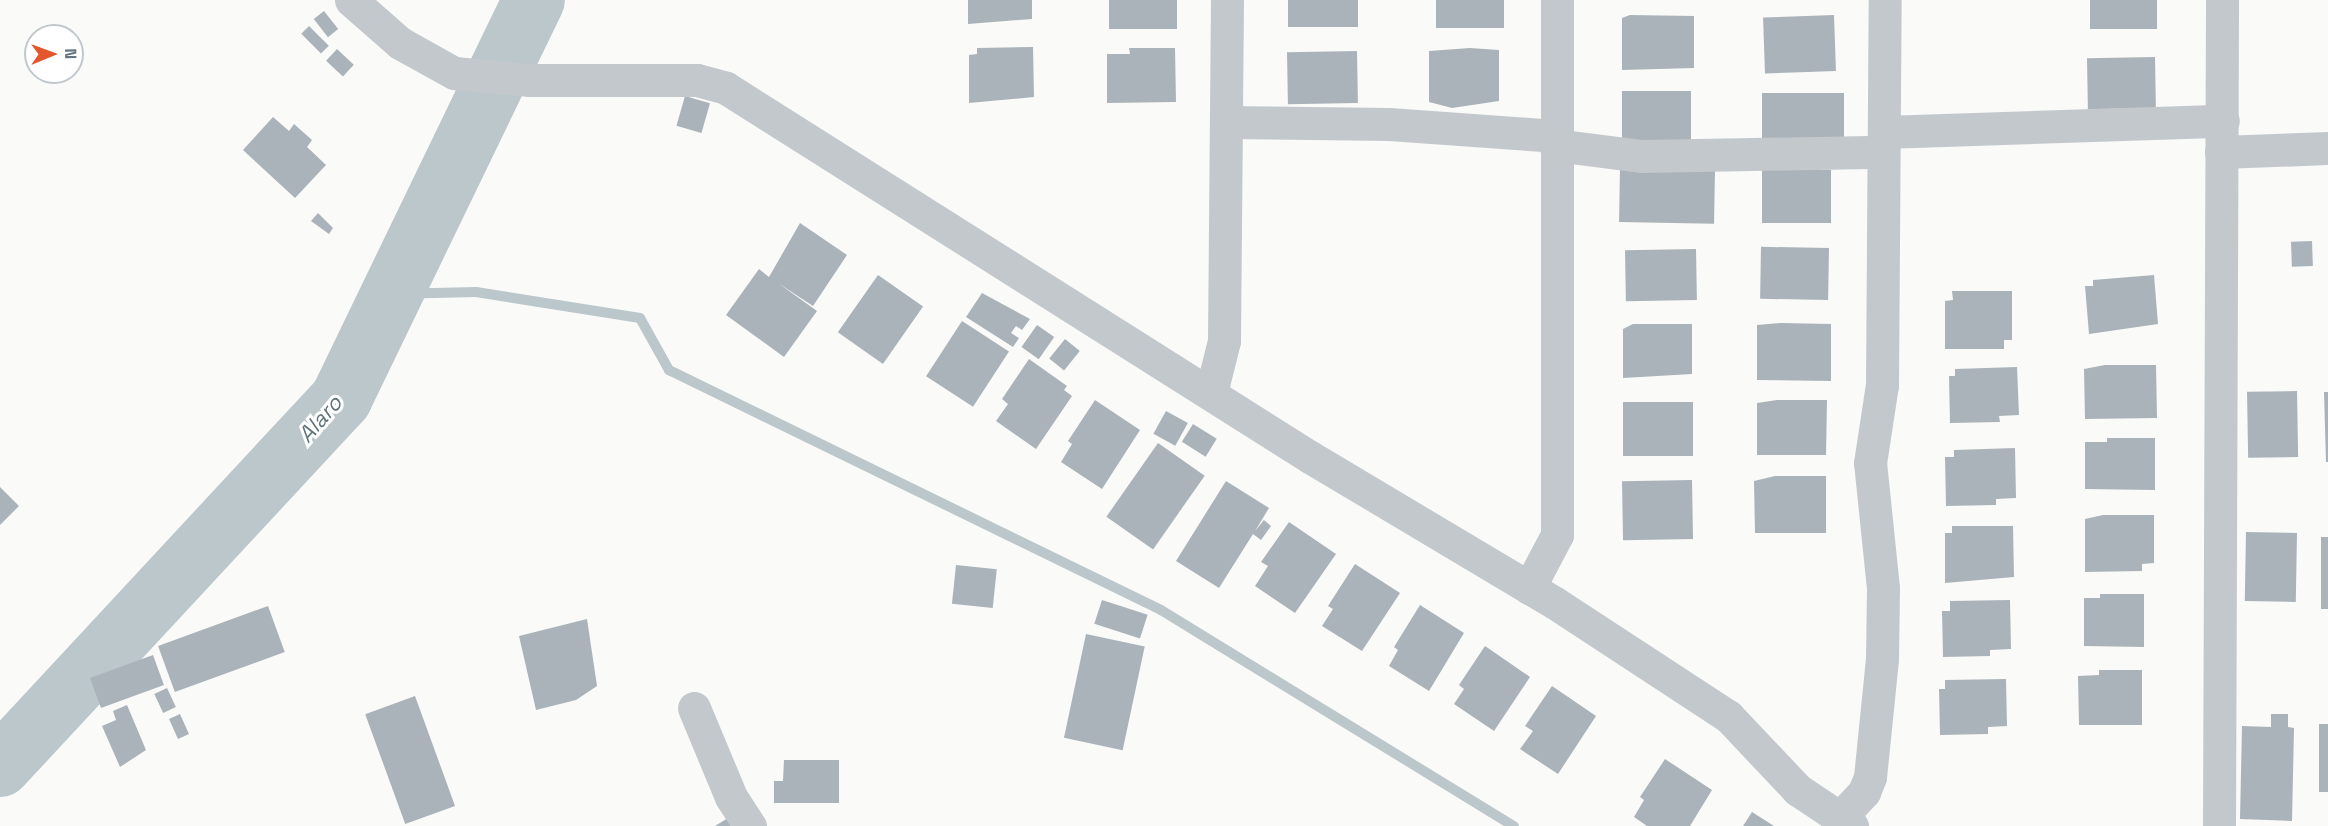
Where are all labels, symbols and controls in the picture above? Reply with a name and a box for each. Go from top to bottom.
north arrow [24,24,84,84]
text: N [60,48,81,59]
water label: Alaro [293,390,347,448]

